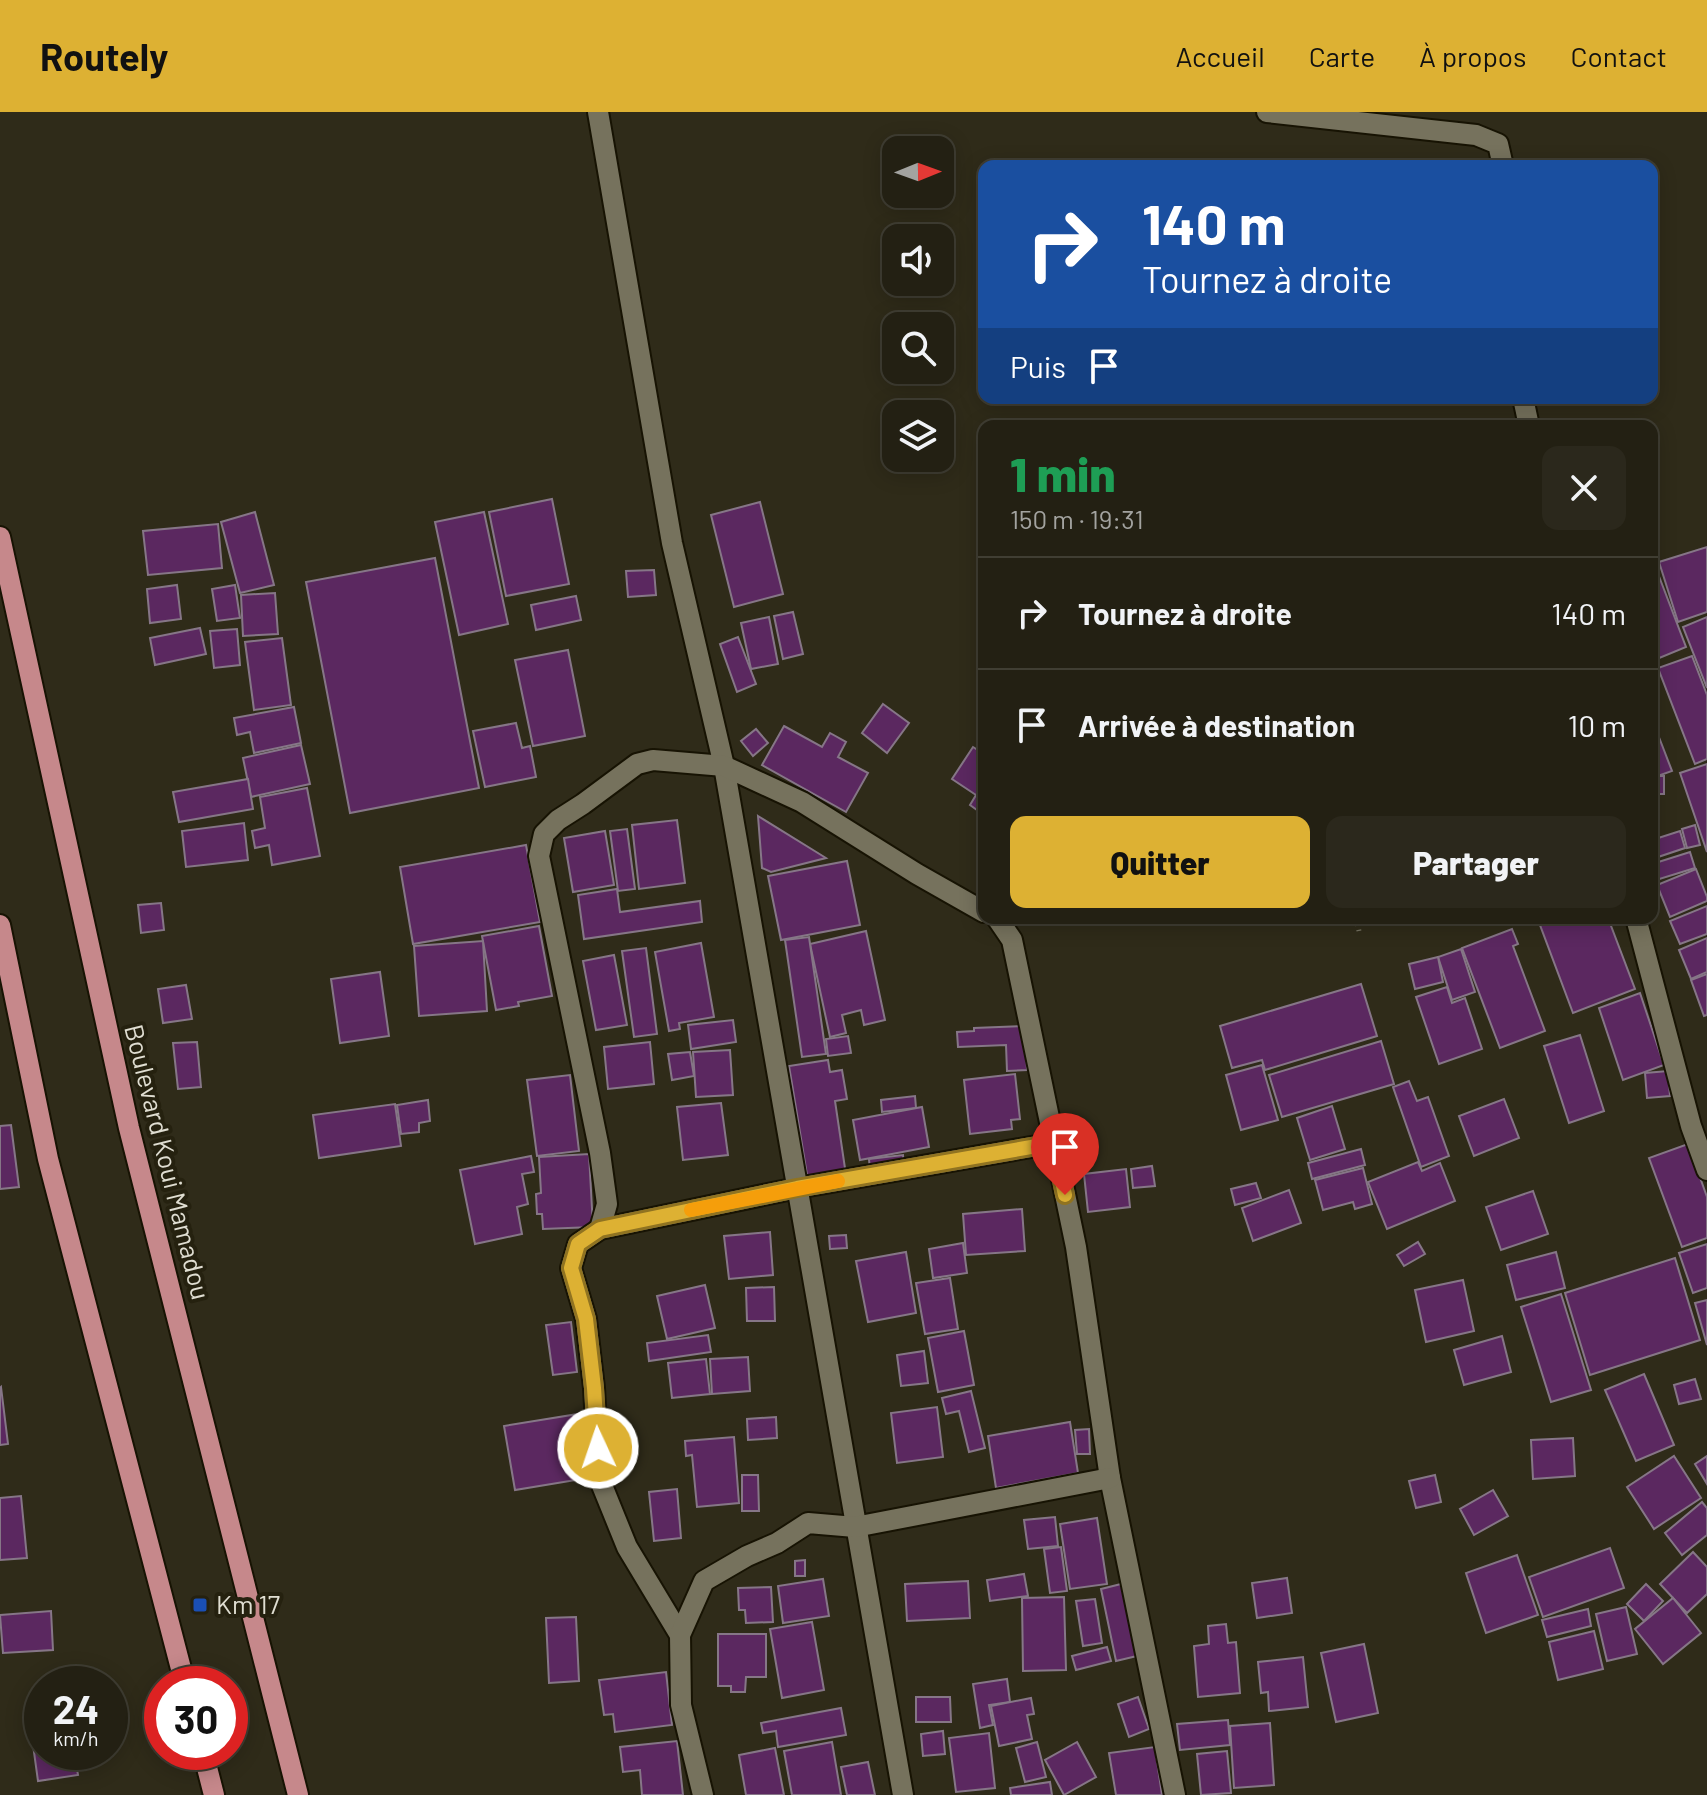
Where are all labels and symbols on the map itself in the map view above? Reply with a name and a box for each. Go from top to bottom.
north arrow [882,136,954,208]
street label: Boulevard Koui Mamadou [119,1021,218,1302]
pin [1031,1113,1099,1195]
position arrow [556,1406,640,1490]
place label: Km 17 [216,1588,280,1619]
marker: Km 17 [191,1596,209,1614]
speed limit sign: 30 [144,1666,248,1770]

